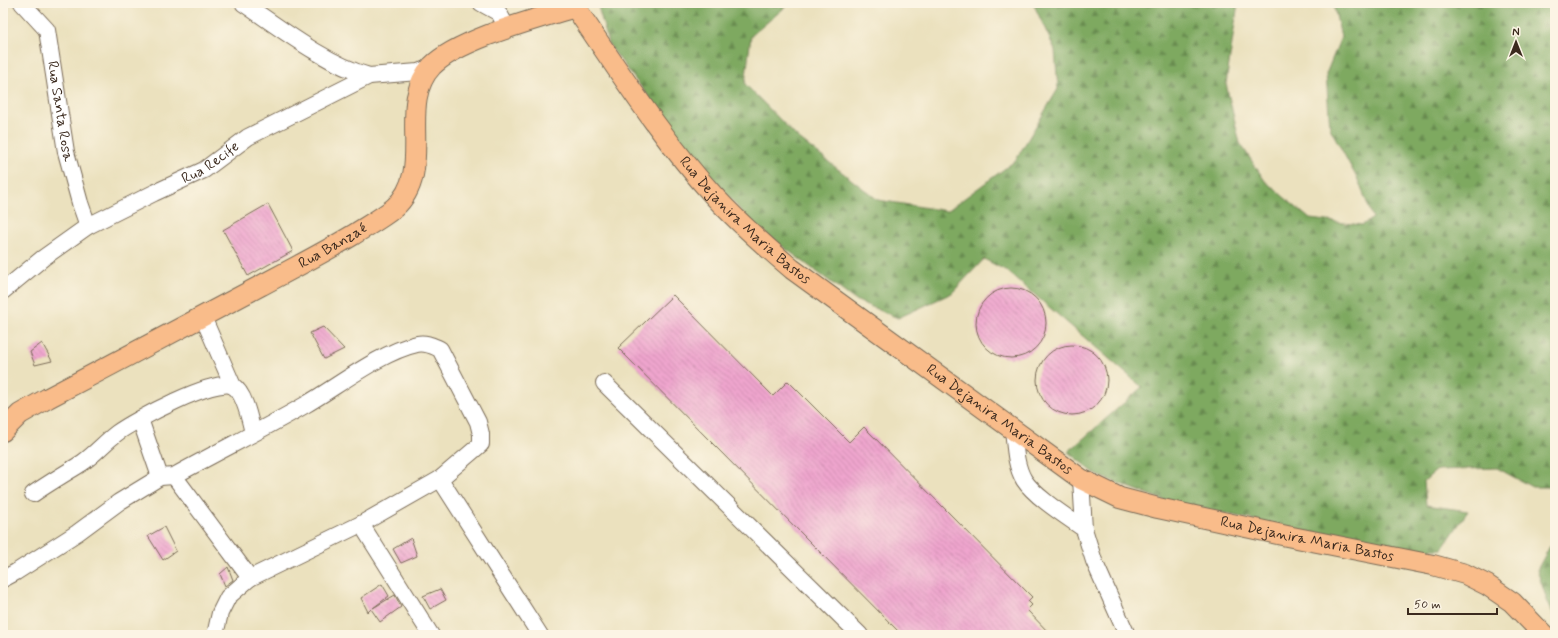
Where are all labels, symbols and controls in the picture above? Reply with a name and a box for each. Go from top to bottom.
north arrow [1496,22,1536,62]
text: N [1512,26,1520,40]
street label: Rua Santa Rosa [42,59,78,165]
street label: Rua Recife [178,137,244,189]
street label: Rua Dejanira Maria Bastos [674,152,815,289]
street label: Rua Banzaé [295,218,371,274]
street label: Rua Dejanira Maria Bastos [922,360,1077,480]
street label: Rua Dejanira Maria Bastos [1219,512,1396,567]
scale bar [1408,590,1497,616]
text: 50 m [1414,597,1441,613]

